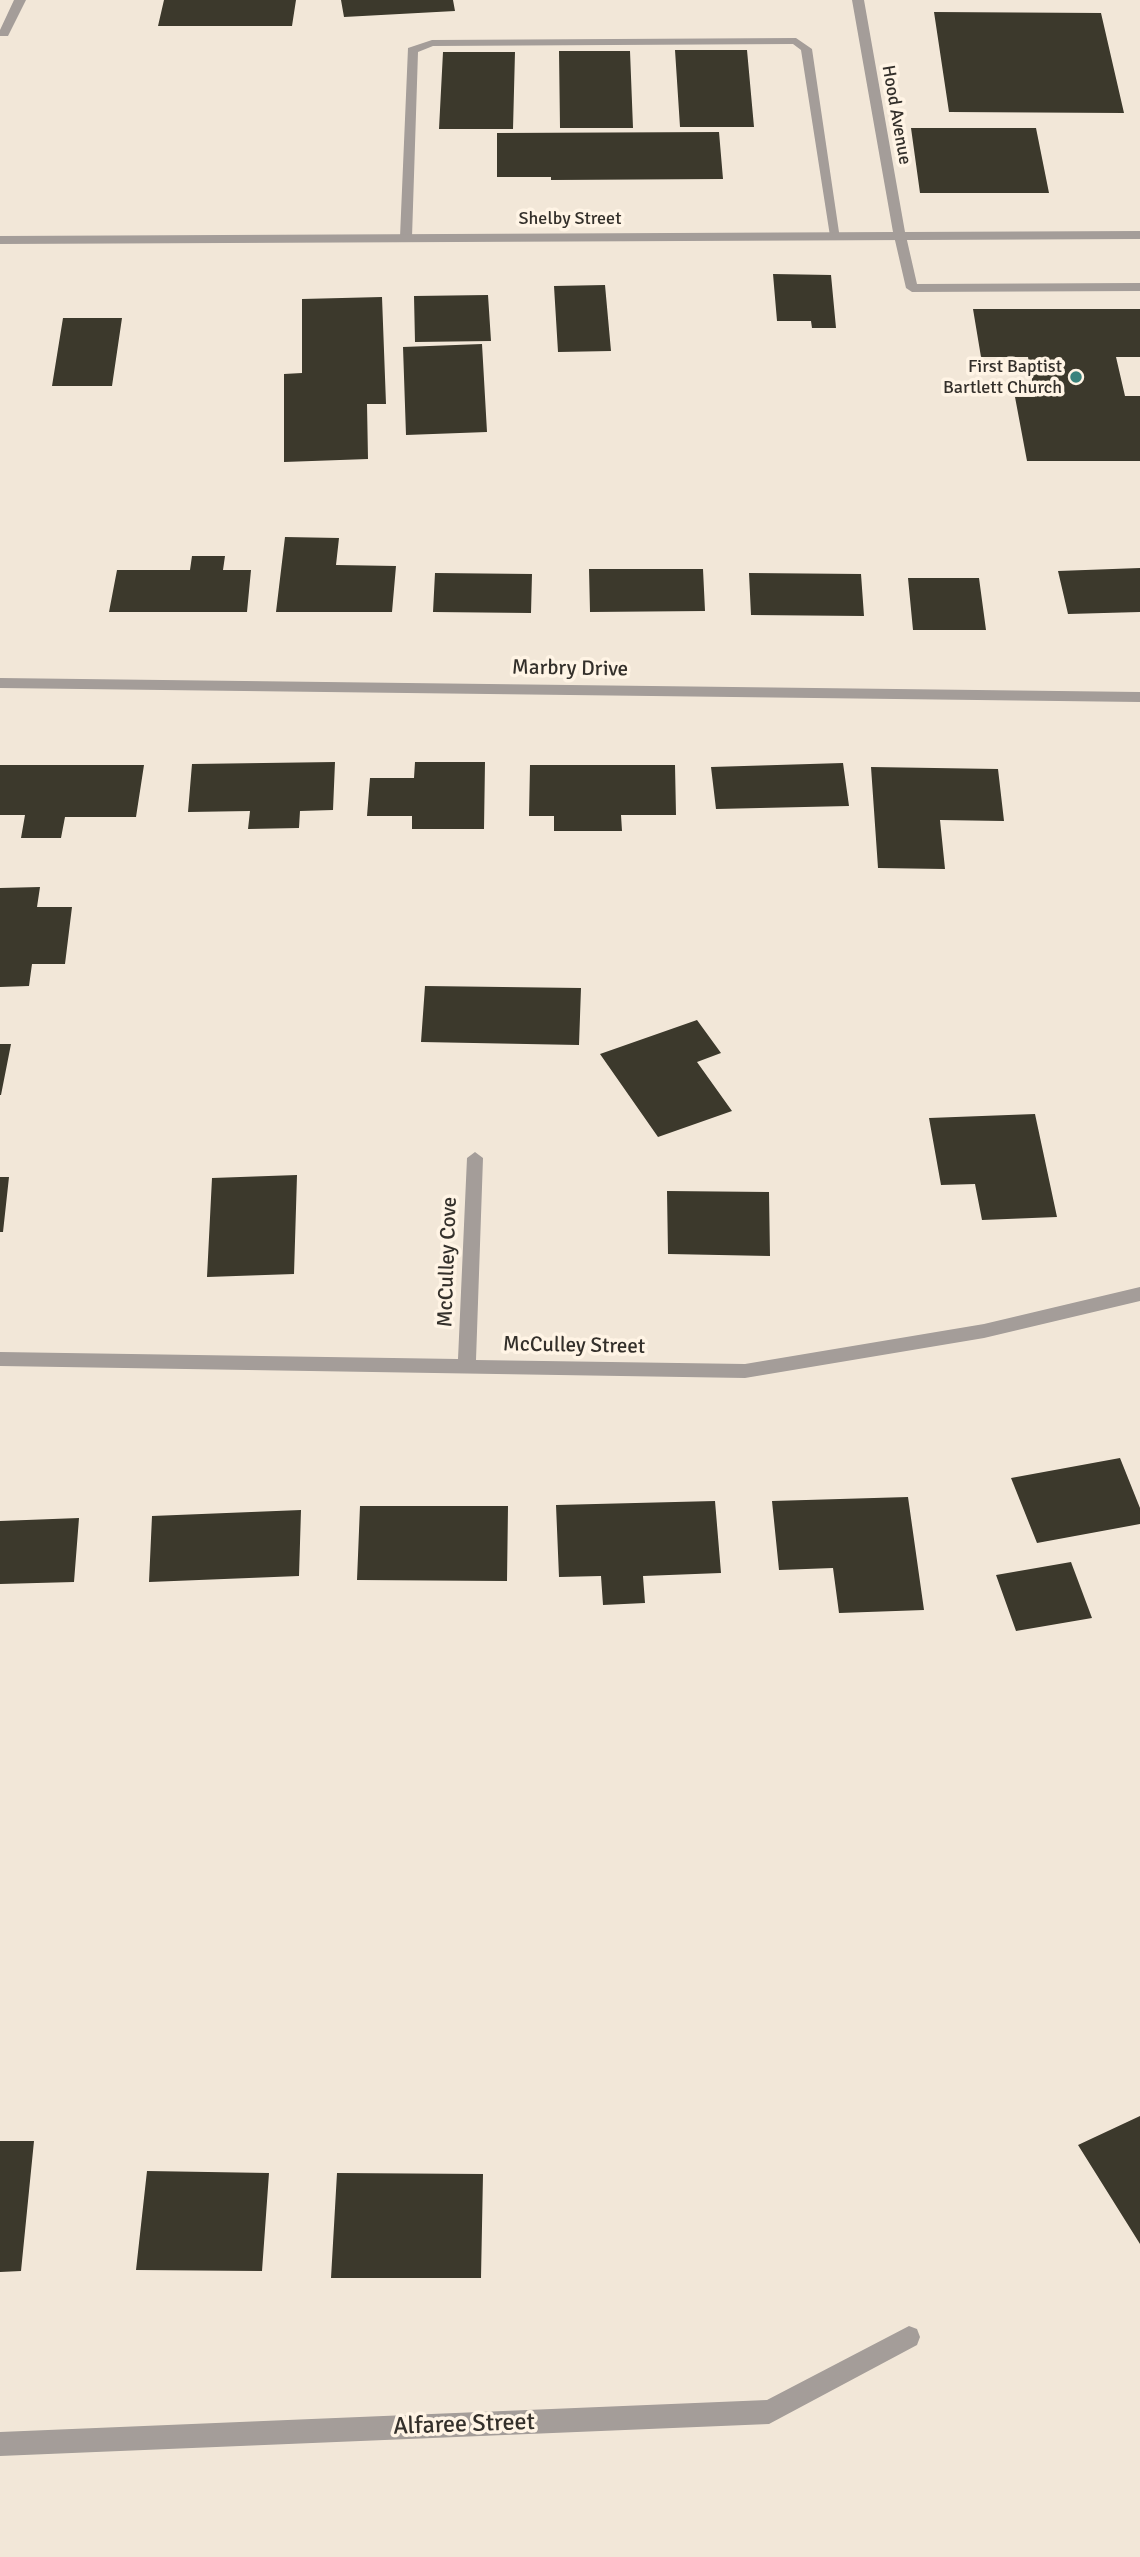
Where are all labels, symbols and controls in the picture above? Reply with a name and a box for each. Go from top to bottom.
street label: Hood Avenue [877,64,915,166]
street label: Shelby Street [519,208,621,230]
place label: First Baptist Bartlett Church [943,356,1062,398]
marker: First Baptist Bartlett Church [1068,369,1084,385]
street label: Marbry Drive [512,655,628,683]
street label: McCulley Cove [433,1196,463,1328]
street label: McCulley Street [503,1332,645,1360]
street label: Alfaree Street [393,2408,535,2442]

